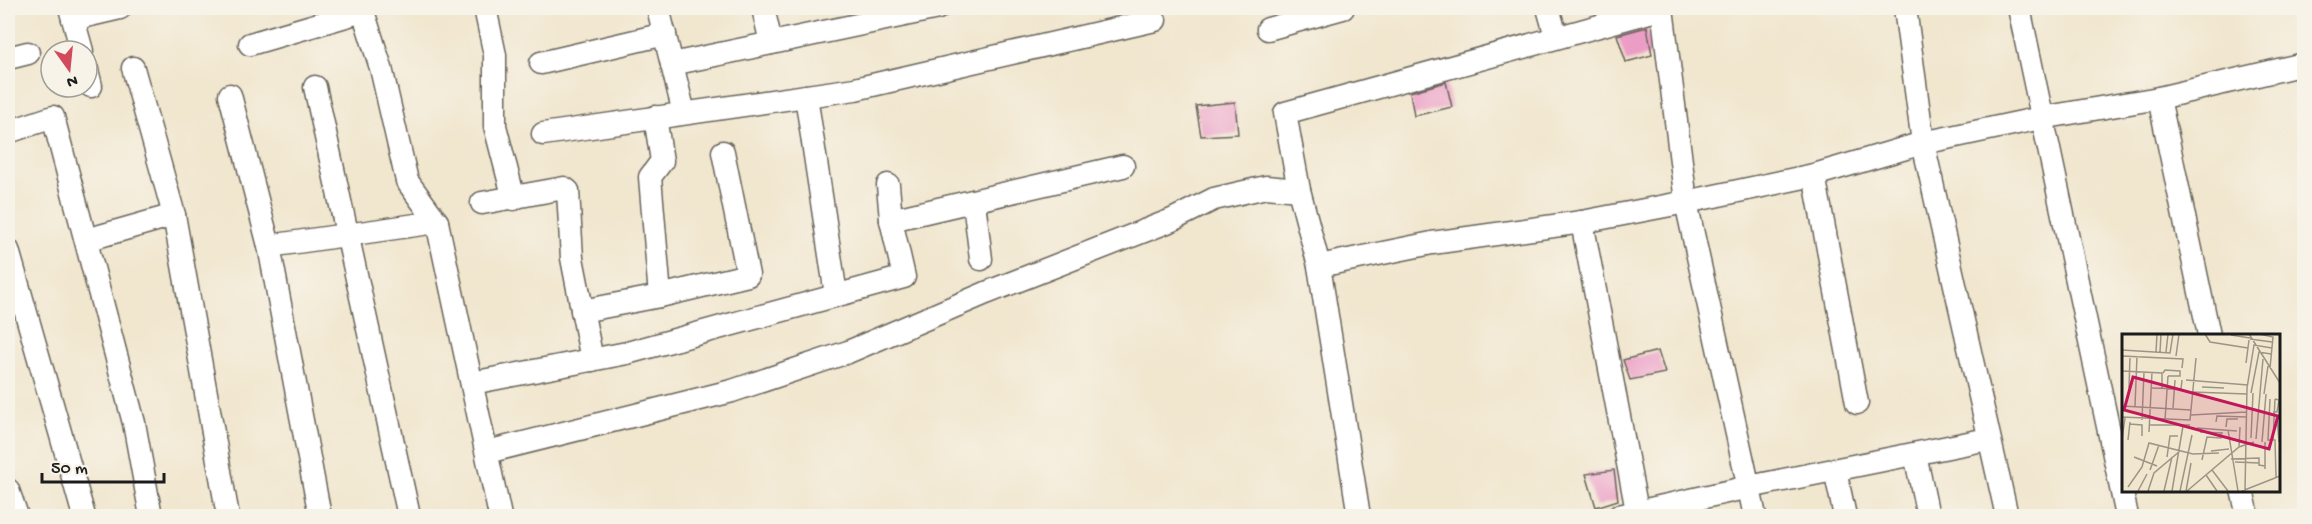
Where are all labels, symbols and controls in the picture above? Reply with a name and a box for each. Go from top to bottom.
north arrow [39,39,99,99]
text: N [64,70,79,91]
inset map [2122,334,2279,491]
scale bar [42,446,164,484]
text: 50 m [51,459,88,480]

